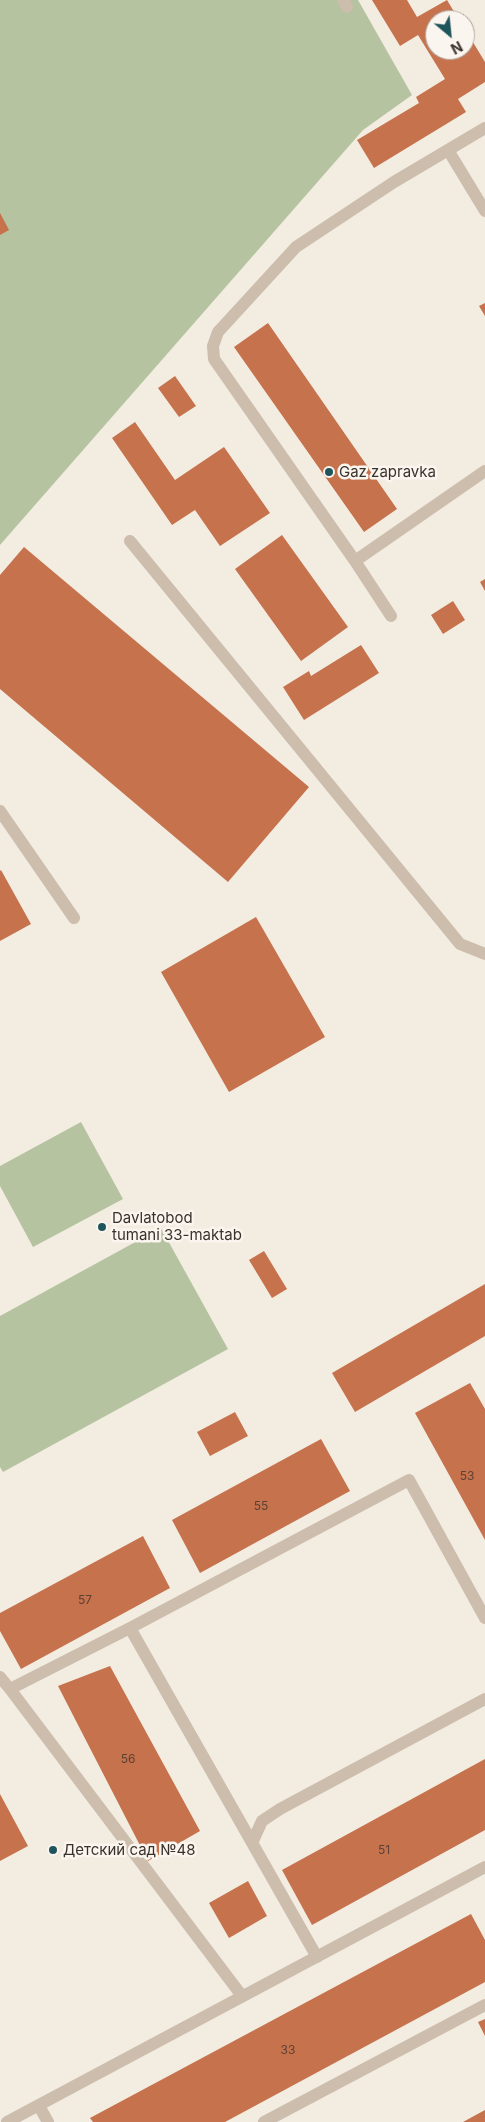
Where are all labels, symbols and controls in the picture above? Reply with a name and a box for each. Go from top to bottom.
north arrow [425,10,475,60]
text: N [448,38,466,58]
place label: Gaz zapravka [339,463,436,481]
marker: Gaz zapravka [323,466,335,478]
place label: Davlatobod tumani 33-maktab [112,1209,242,1244]
marker: Davlatobod tumani 33-maktab [96,1221,108,1233]
house number: 53 [460,1469,474,1483]
house number: 55 [254,1499,268,1513]
house number: 57 [78,1593,92,1607]
house number: 56 [121,1752,135,1766]
place label: Детский сад №48 [63,1841,196,1859]
house number: 51 [378,1843,390,1857]
marker: Детский сад №48 [47,1844,59,1856]
house number: 33 [281,2043,295,2057]

